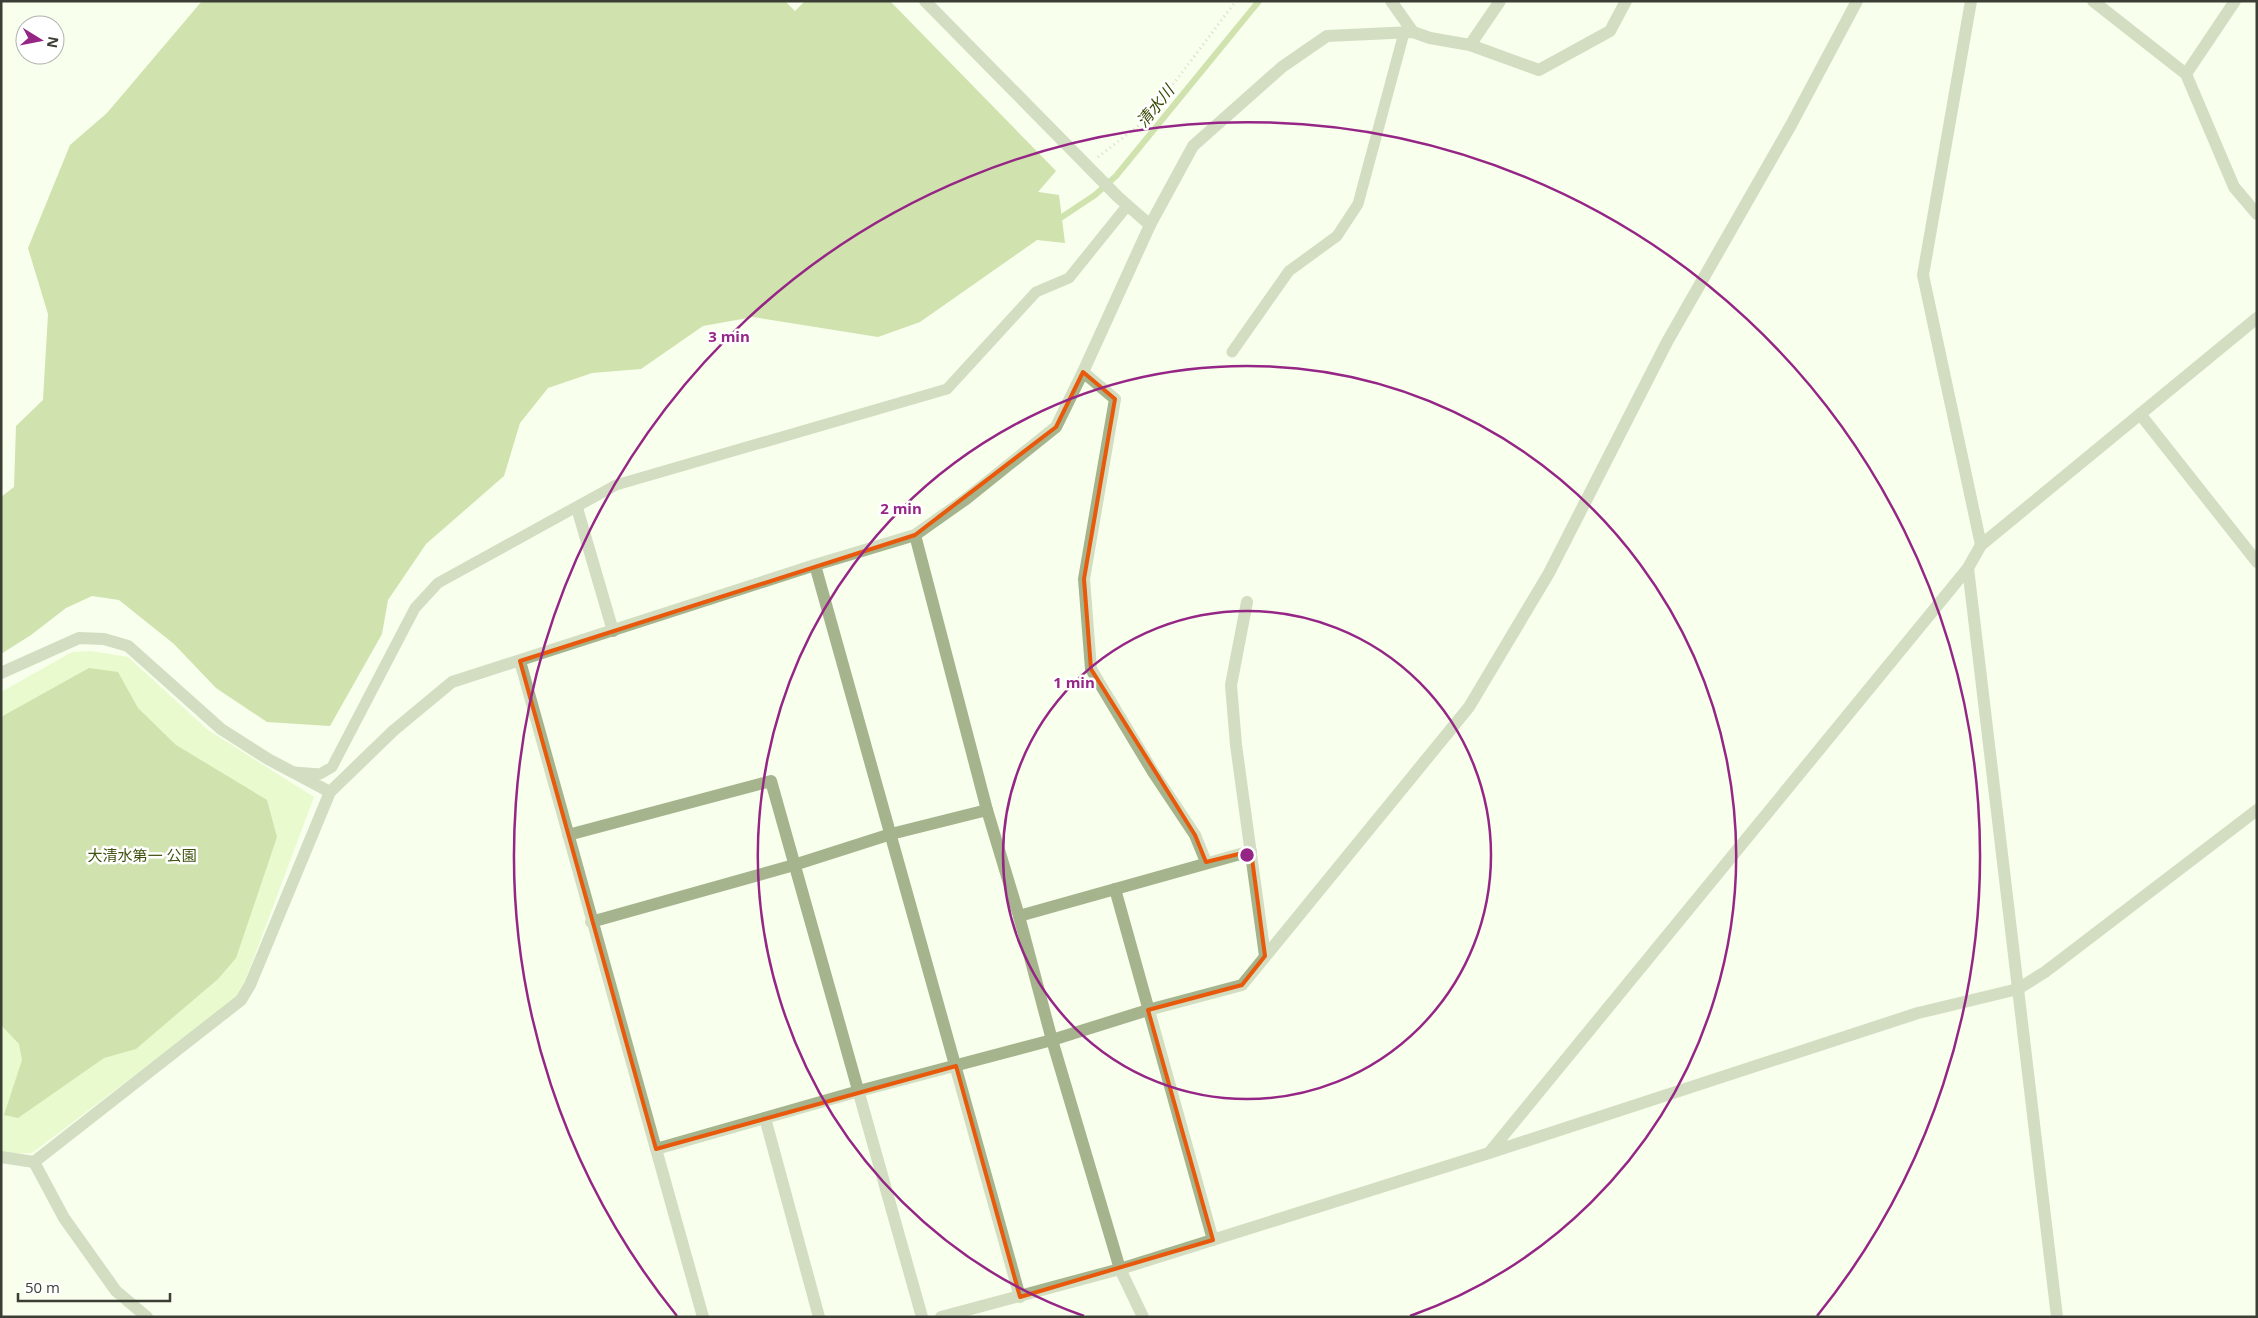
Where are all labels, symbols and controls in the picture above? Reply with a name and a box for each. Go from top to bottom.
north arrow [15,15,65,65]
text: N [43,35,64,50]
water label: 清水川 [1131,79,1180,132]
text: 3 min [708,326,750,346]
text: 2 min [880,498,922,518]
text: 1 min [1053,672,1095,692]
park label: 大清水第一 公園 [88,845,196,865]
centre of rings [1238,846,1256,864]
scale bar [18,1270,170,1302]
text: 50 m [25,1277,60,1297]

